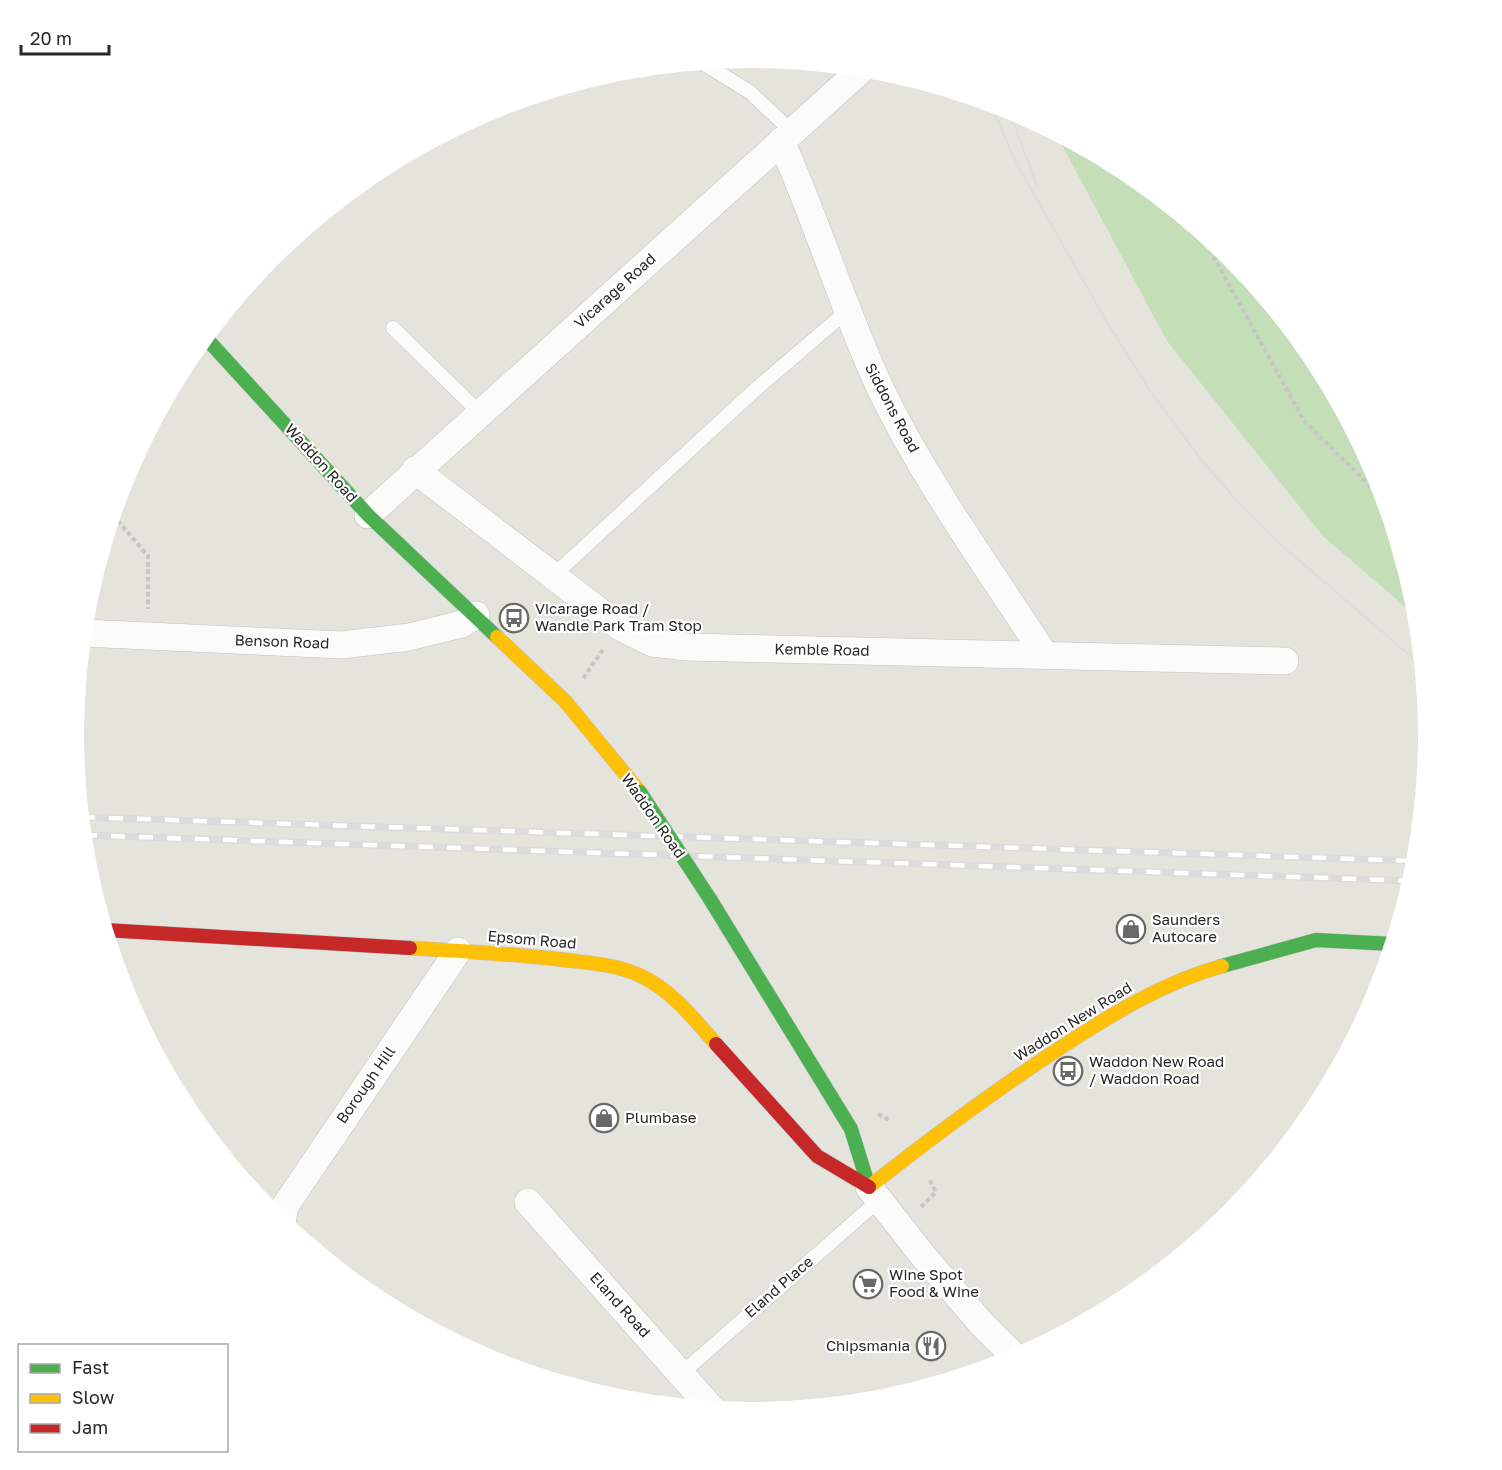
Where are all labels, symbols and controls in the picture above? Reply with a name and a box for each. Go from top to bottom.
scale bar [21,18,110,56]
text: 20 m [30,27,72,49]
street label: Vicarage Road [570,249,659,332]
street label: Siddons Road [862,360,924,455]
street label: Waddon Road [282,419,362,505]
place label: Vicarage Road / Wandle Park Tram Stop [535,599,702,634]
bus stop icon: Vicarage Road / Wandle Park Tram Stop [498,602,530,634]
street label: Benson Road [234,630,330,652]
street label: Kemble Road [774,639,870,659]
street label: Waddon Road [618,770,690,861]
place label: Saunders Autocare [1152,910,1220,945]
shop icon: Saunders Autocare [1115,913,1147,945]
street label: Epsom Road [487,926,577,952]
street label: Waddon New Road [1010,978,1135,1065]
street label: Borough Hill [332,1042,398,1126]
place label: Waddon New Road / Waddon Road [1089,1052,1224,1087]
bus stop icon: Waddon New Road / Waddon Road [1052,1055,1084,1087]
shop icon: Plumbase [588,1102,620,1134]
place label: Plumbase [625,1108,697,1126]
street label: Eland Place [741,1252,816,1321]
place label: Wine Spot Food & Wine [889,1265,979,1300]
street label: Eland Road [587,1268,655,1341]
supermarket icon: Wine Spot Food & Wine [852,1268,884,1300]
restaurant icon: Chipsmania [915,1330,947,1362]
place label: Chipsmania [826,1336,910,1354]
legend [18,1344,228,1452]
text: Fast [72,1356,109,1378]
text: Slow [72,1386,115,1408]
text: Jam [72,1416,108,1438]

